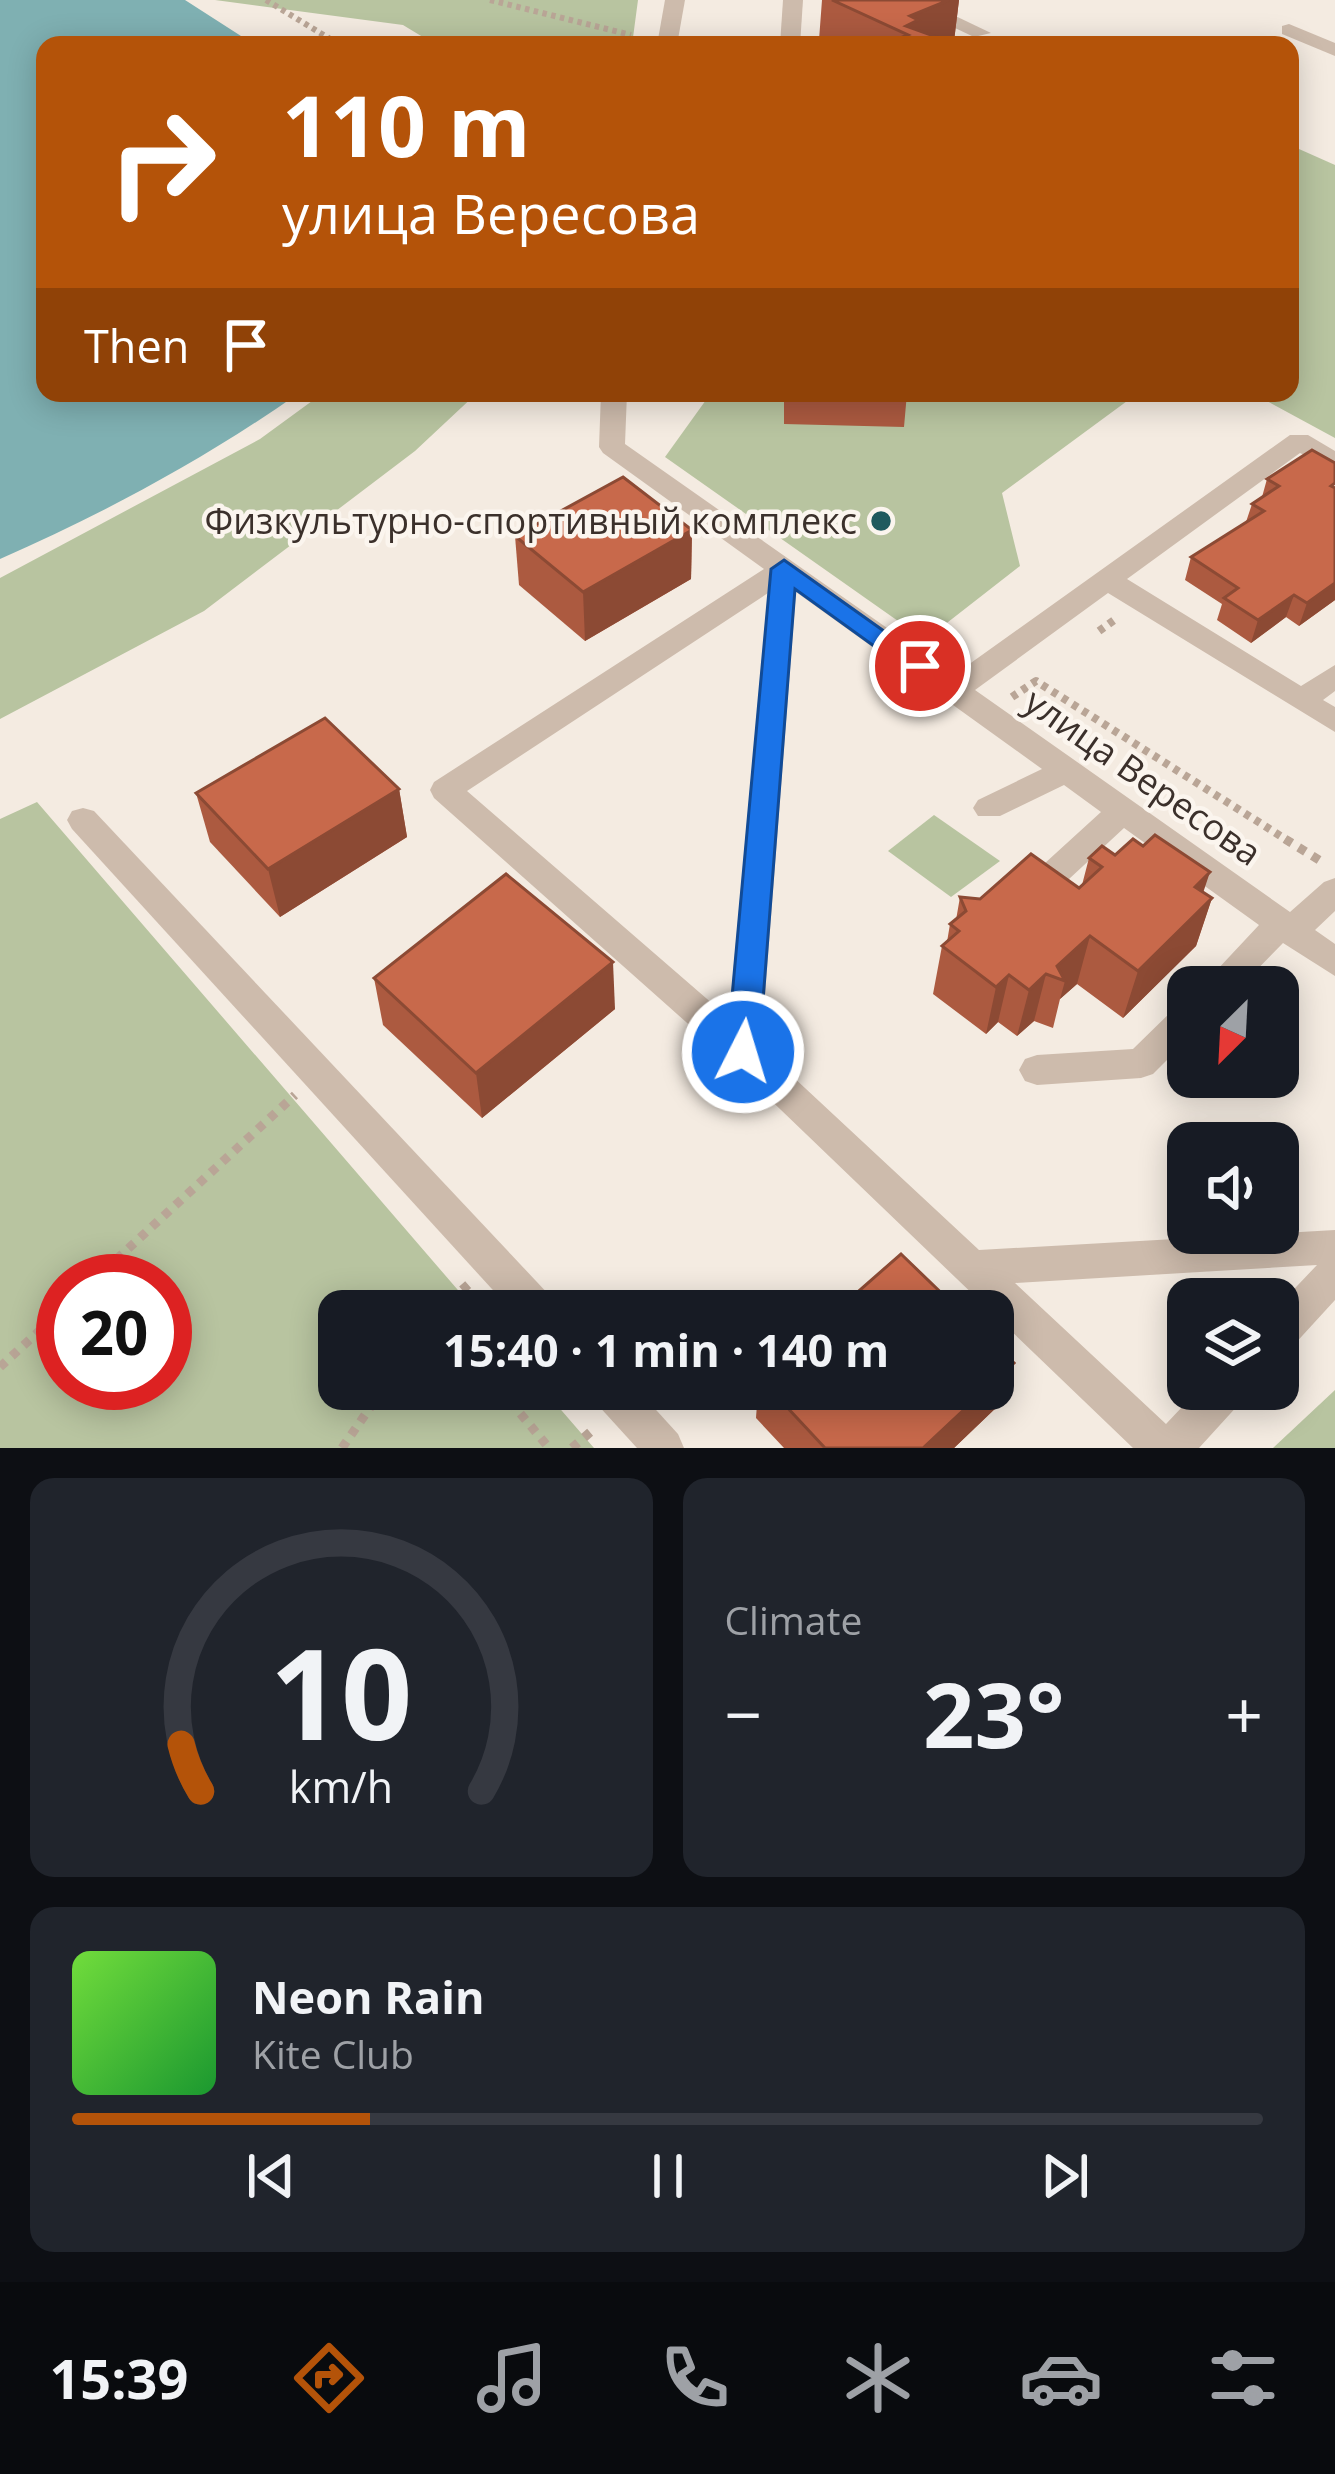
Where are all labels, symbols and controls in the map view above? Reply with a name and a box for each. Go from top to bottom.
text: 110 m [282,67,530,182]
icon: right [84,84,240,240]
text: улица Вересова [282,176,700,250]
icon: arrive [213,312,279,378]
text: Then [84,315,189,376]
place label: Физкультурно-спортивный комплекс [204,496,857,545]
marker: Физкультурно-спортивный комплекс [868,508,894,534]
pin [869,615,971,717]
icon: arrive [887,633,953,699]
street label: улица Вересова [1015,677,1271,877]
north arrow [1167,966,1299,1098]
map controls [1167,966,1299,1410]
position arrow [680,989,806,1115]
button: sound [1167,1122,1299,1254]
speed limit sign: 20 [36,1254,192,1410]
button: layers [1167,1278,1299,1410]
text: 15:40 · 1 min · 140 m [443,1319,889,1380]
text: Climate [725,1593,862,1646]
text: 10 [270,1607,413,1777]
text: 23° [923,1652,1064,1774]
text: − [725,1668,762,1758]
text: + [1225,1668,1263,1758]
text: km/h [289,1756,393,1815]
text: Neon Rain [252,1966,485,2027]
text: Kite Club [252,2027,414,2080]
icon: previous [238,2143,304,2209]
icon: pause [635,2143,701,2209]
icon: next [1032,2143,1098,2209]
icon: directions [287,2336,371,2420]
icon: music [470,2336,554,2420]
icon: phone [653,2336,737,2420]
icon: climate [836,2336,920,2420]
icon: car [1019,2336,1103,2420]
icon: filters [1201,2336,1285,2420]
text: 15:39 [49,2341,188,2415]

